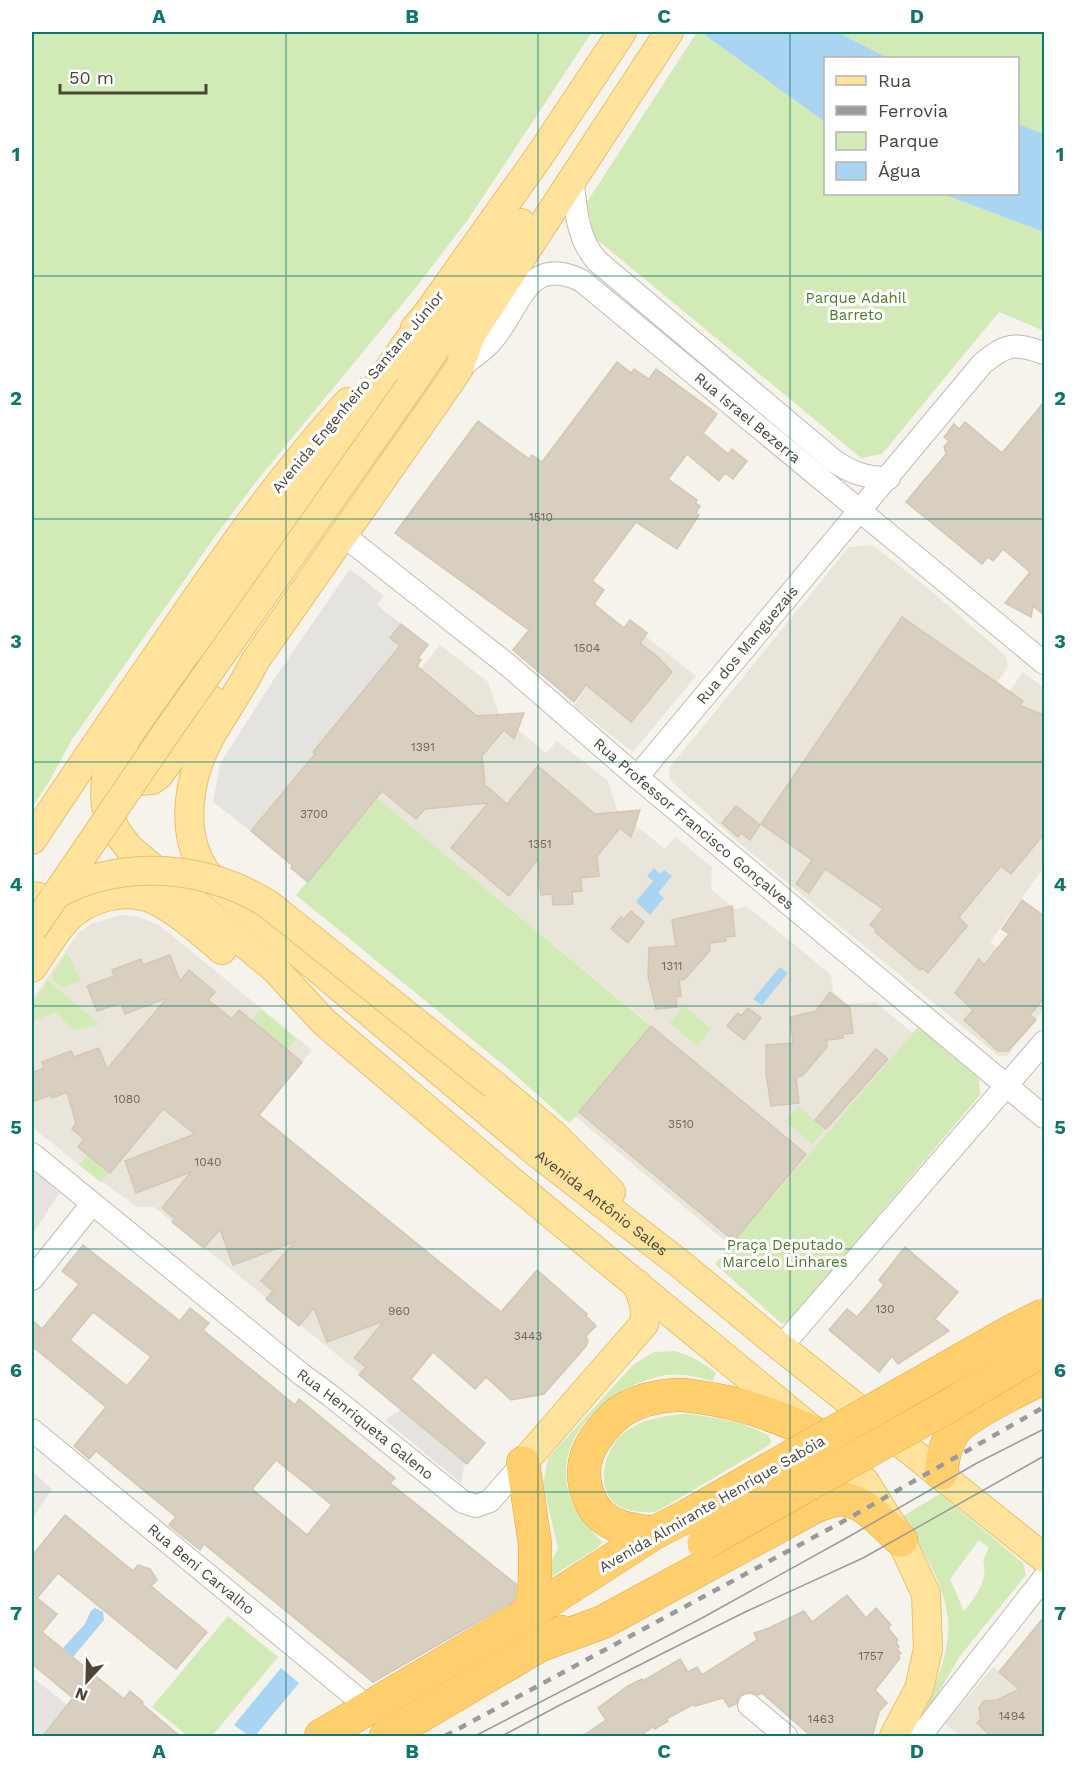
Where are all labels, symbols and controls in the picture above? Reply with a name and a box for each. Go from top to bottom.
text: A [152,4,166,28]
text: B [405,4,419,28]
text: C [657,4,671,28]
text: D [910,4,924,28]
scale bar [60,57,206,95]
legend [824,57,1019,195]
text: 50 m [69,67,114,88]
text: Rua [878,70,911,91]
text: Ferrovia [878,100,948,121]
text: Parque [878,130,939,151]
text: 1 [12,142,20,166]
text: 1 [1056,142,1064,166]
text: Água [878,160,921,181]
street label: Avenida Engenheiro Santana Júnior [268,287,448,497]
park label: Parque Adahil Barreto [806,289,907,324]
street label: Rua Israel Bezerra [691,369,805,467]
text: 2 [10,386,22,410]
text: 2 [1054,386,1066,410]
house number: 1510 [529,510,553,524]
street label: Rua dos Manguezais [693,582,802,708]
text: 3 [10,629,22,653]
text: 3 [1054,629,1066,653]
house number: 1504 [574,641,600,655]
street label: Rua Professor Francisco Gonçalves [590,735,798,913]
house number: 1391 [411,740,435,754]
house number: 3700 [300,807,328,821]
house number: 1351 [528,837,552,851]
text: 4 [10,872,23,896]
text: 4 [1054,872,1067,896]
house number: 1311 [661,959,683,973]
house number: 1080 [113,1092,141,1106]
text: 5 [10,1115,22,1139]
text: 5 [1054,1115,1066,1139]
house number: 3510 [668,1117,694,1131]
street label: Avenida Antônio Sales [532,1146,671,1260]
house number: 1040 [195,1155,221,1169]
park label: Praça Deputado Marcelo Linhares [722,1236,848,1271]
house number: 130 [875,1302,895,1316]
house number: 960 [388,1304,410,1318]
house number: 3443 [514,1329,542,1343]
text: 6 [10,1358,22,1382]
text: 6 [1054,1358,1066,1382]
street label: Rua Henriqueta Galeno [293,1365,437,1484]
street label: Avenida Almirante Henrique Sabóia [596,1431,829,1576]
street label: Rua Beni Carvalho [144,1520,258,1619]
text: 7 [10,1601,22,1625]
text: 7 [1054,1601,1066,1625]
house number: 1757 [858,1649,884,1663]
north arrow [57,1651,117,1711]
text: N [73,1683,91,1705]
house number: 1494 [999,1709,1025,1723]
house number: 1463 [808,1712,834,1726]
text: A [152,1739,166,1763]
text: B [405,1739,419,1763]
text: C [657,1739,671,1763]
text: D [910,1739,924,1763]

